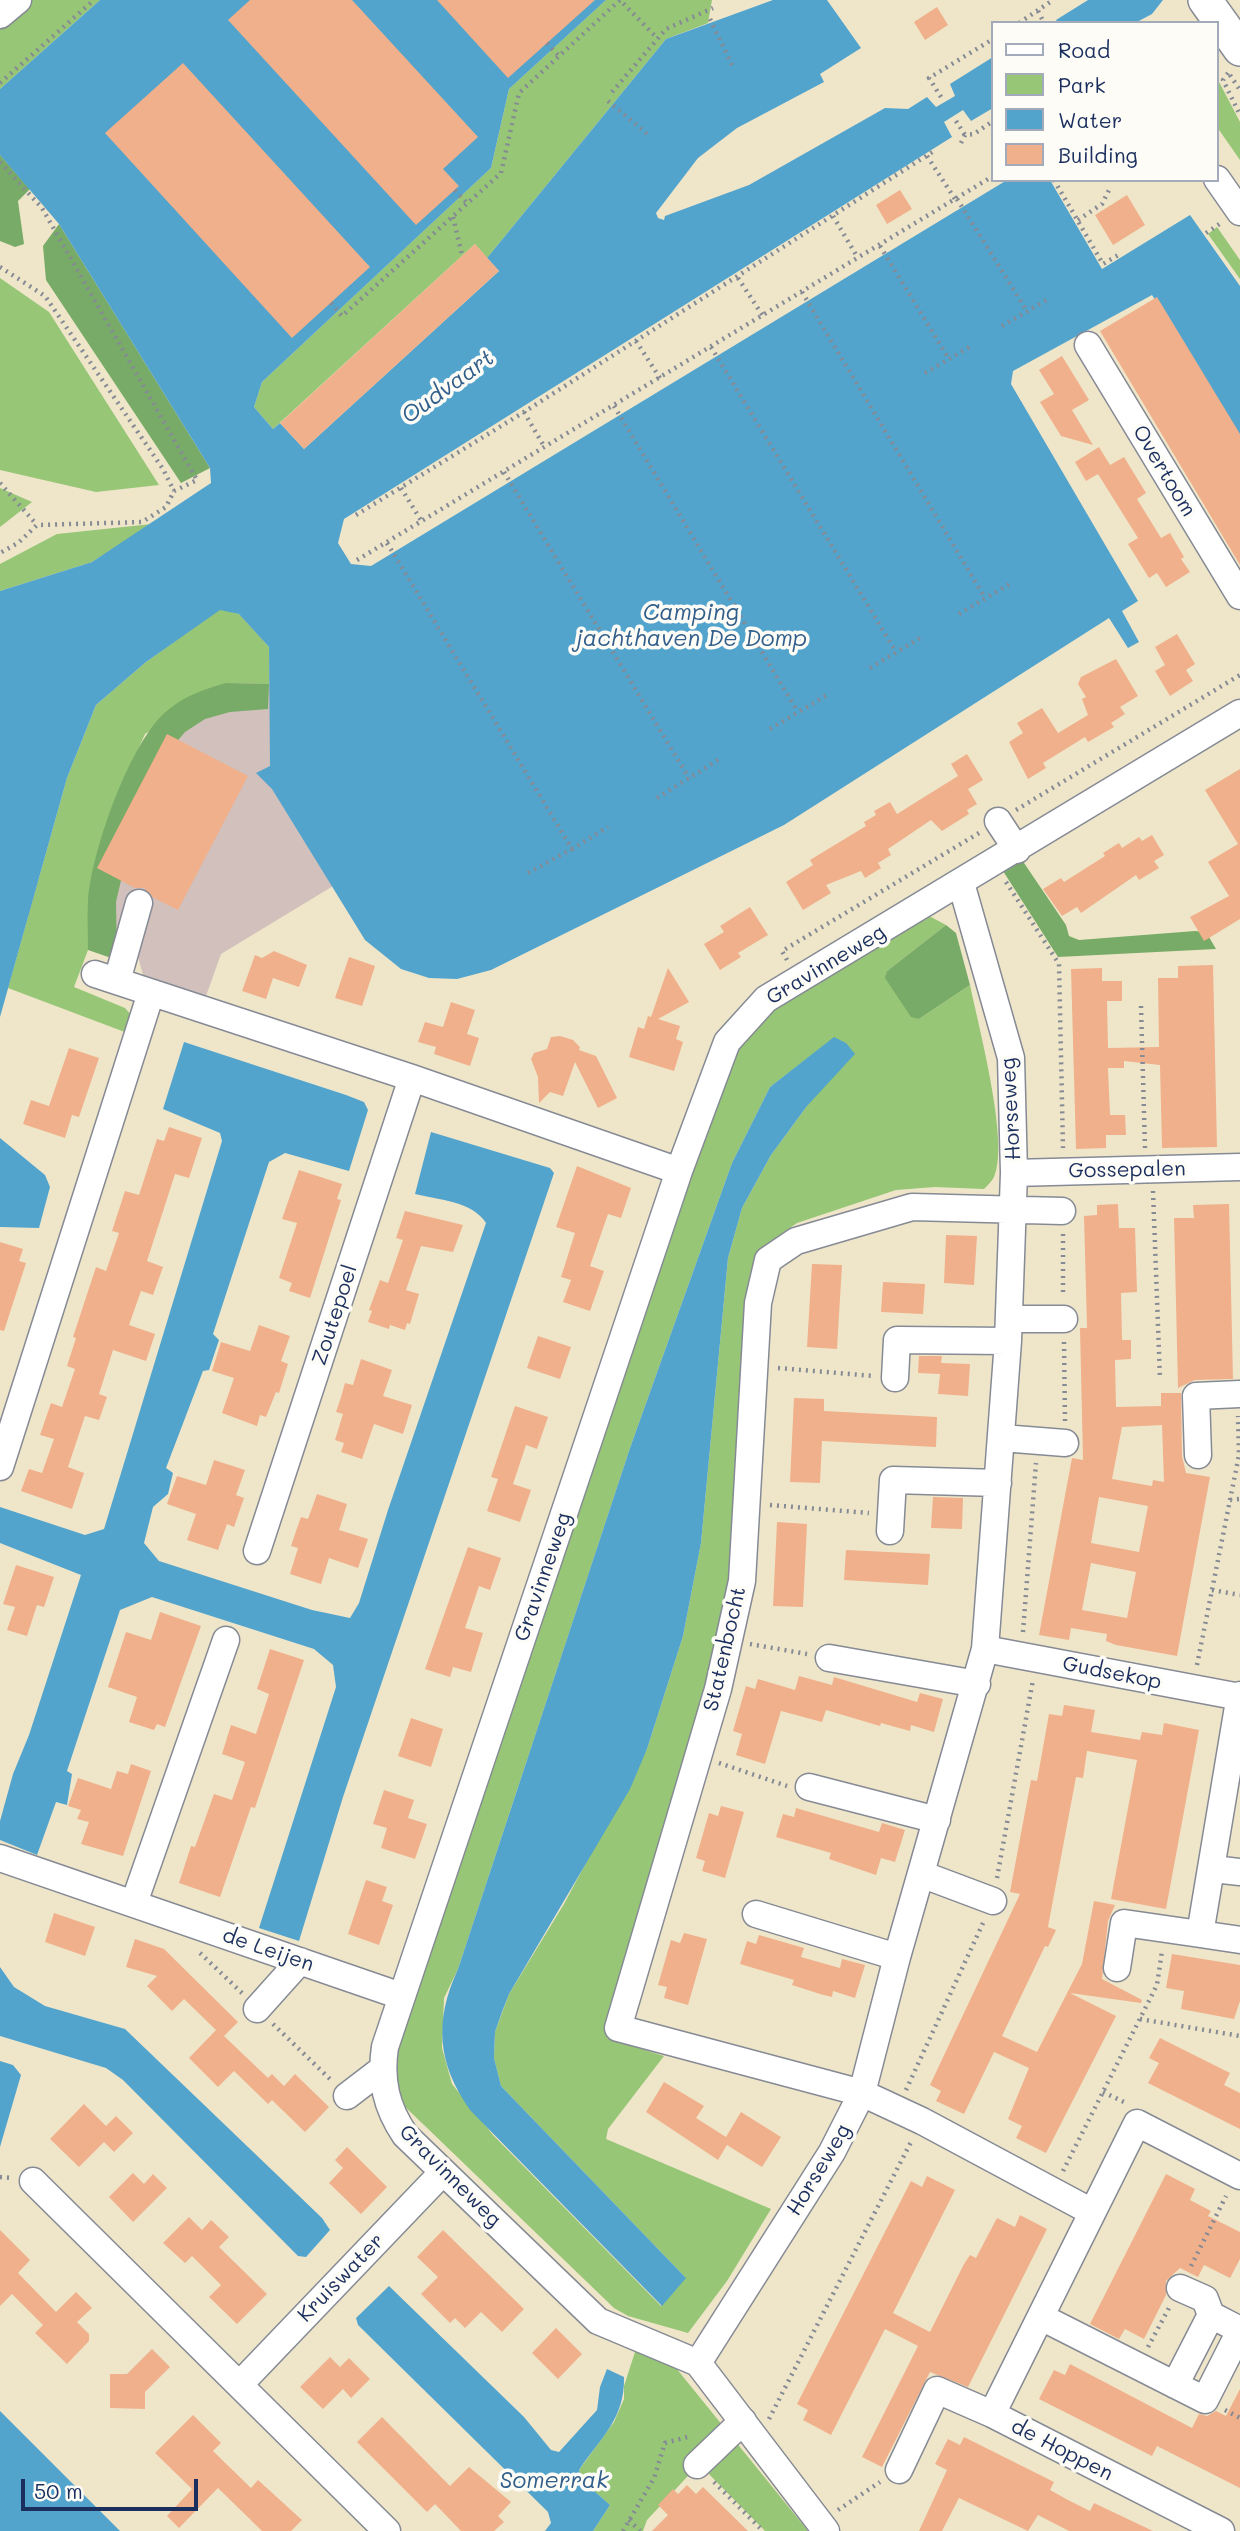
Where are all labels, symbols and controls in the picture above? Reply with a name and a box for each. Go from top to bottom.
legend [992,21,1219,182]
text: Road [1058,36,1110,63]
text: Park [1058,71,1106,98]
text: Water [1058,106,1122,133]
text: Building [1058,141,1138,168]
water label: Oudvaart [396,344,500,430]
street label: Overtoom [1127,421,1201,521]
water label: Camping jachthaven De Domp [575,599,807,653]
street label: Gravinneweg [762,920,890,1010]
street label: Horseweg [996,1057,1026,1161]
street label: Gossepalen [1068,1156,1186,1184]
street label: Zoutepoel [307,1262,363,1368]
street label: Gravinneweg [509,1509,577,1645]
street label: Statenbocht [698,1584,752,1714]
street label: Gudsekop [1060,1651,1164,1695]
street label: de Leijen [219,1923,317,1977]
street label: Gravinneweg [394,2120,506,2232]
street label: Horseweg [782,2120,856,2220]
street label: Kruiswater [292,2228,390,2328]
street label: de Hoppen [1007,2414,1117,2486]
scale bar [24,2464,201,2508]
water label: Somerrak [500,2467,608,2495]
text: 50 m [34,2477,83,2504]

